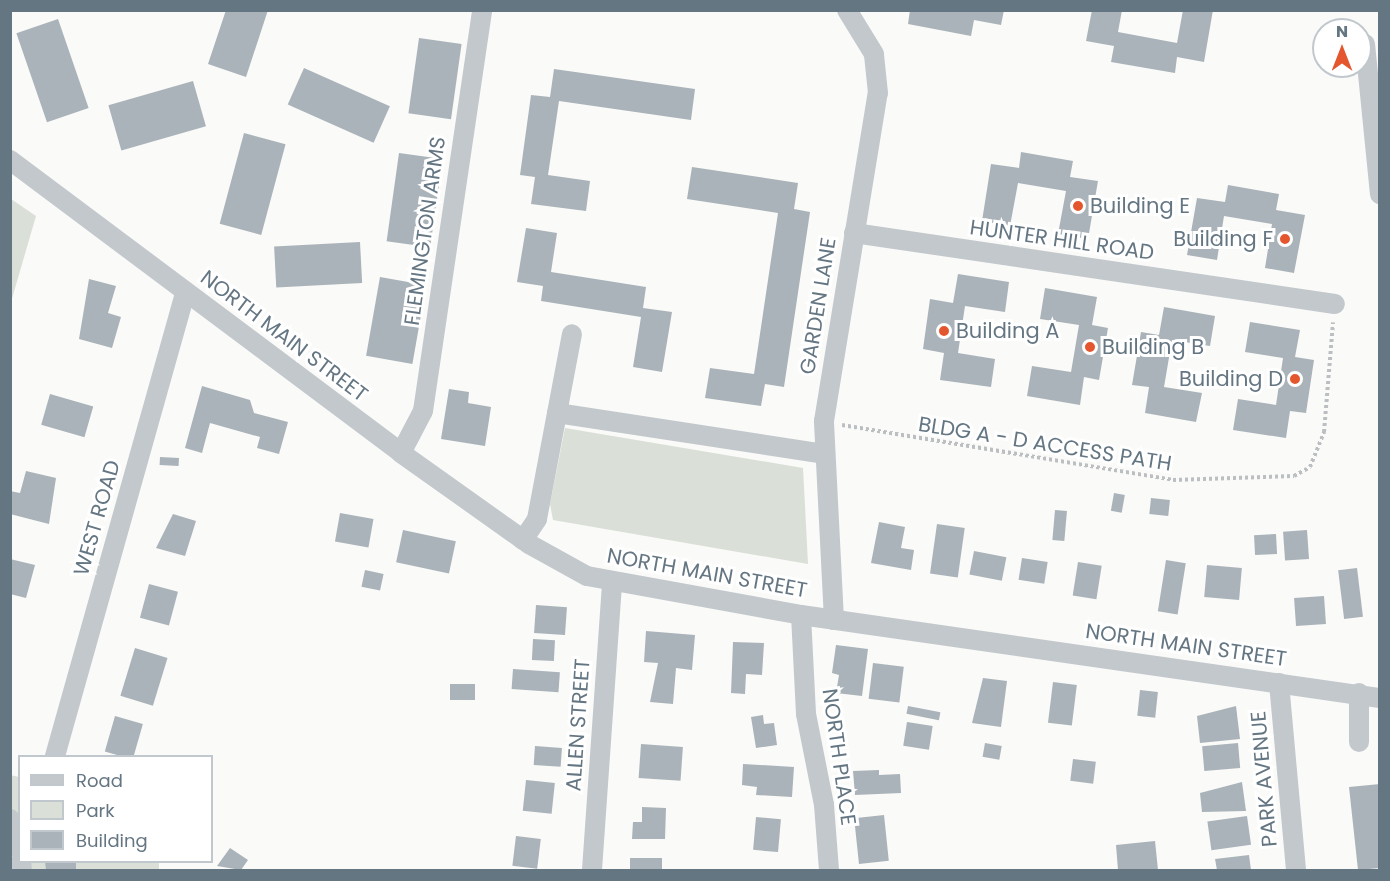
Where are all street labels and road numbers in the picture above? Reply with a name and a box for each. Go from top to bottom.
street label: FLEMINGTON ARMS [399,135,451,327]
street label: HUNTER HILL ROAD [968,215,1156,265]
street label: GARDEN LANE [795,236,841,376]
street label: NORTH MAIN STREET [195,265,373,407]
street label: BLDG A - D ACCESS PATH [917,412,1173,476]
street label: WEST ROAD [69,457,125,579]
street label: NORTH MAIN STREET [605,543,809,603]
street label: NORTH MAIN STREET [1084,618,1288,672]
street label: ALLEN STREET [561,658,595,792]
street label: NORTH PLACE [817,687,861,827]
street label: PARK AVENUE [1246,710,1282,848]

